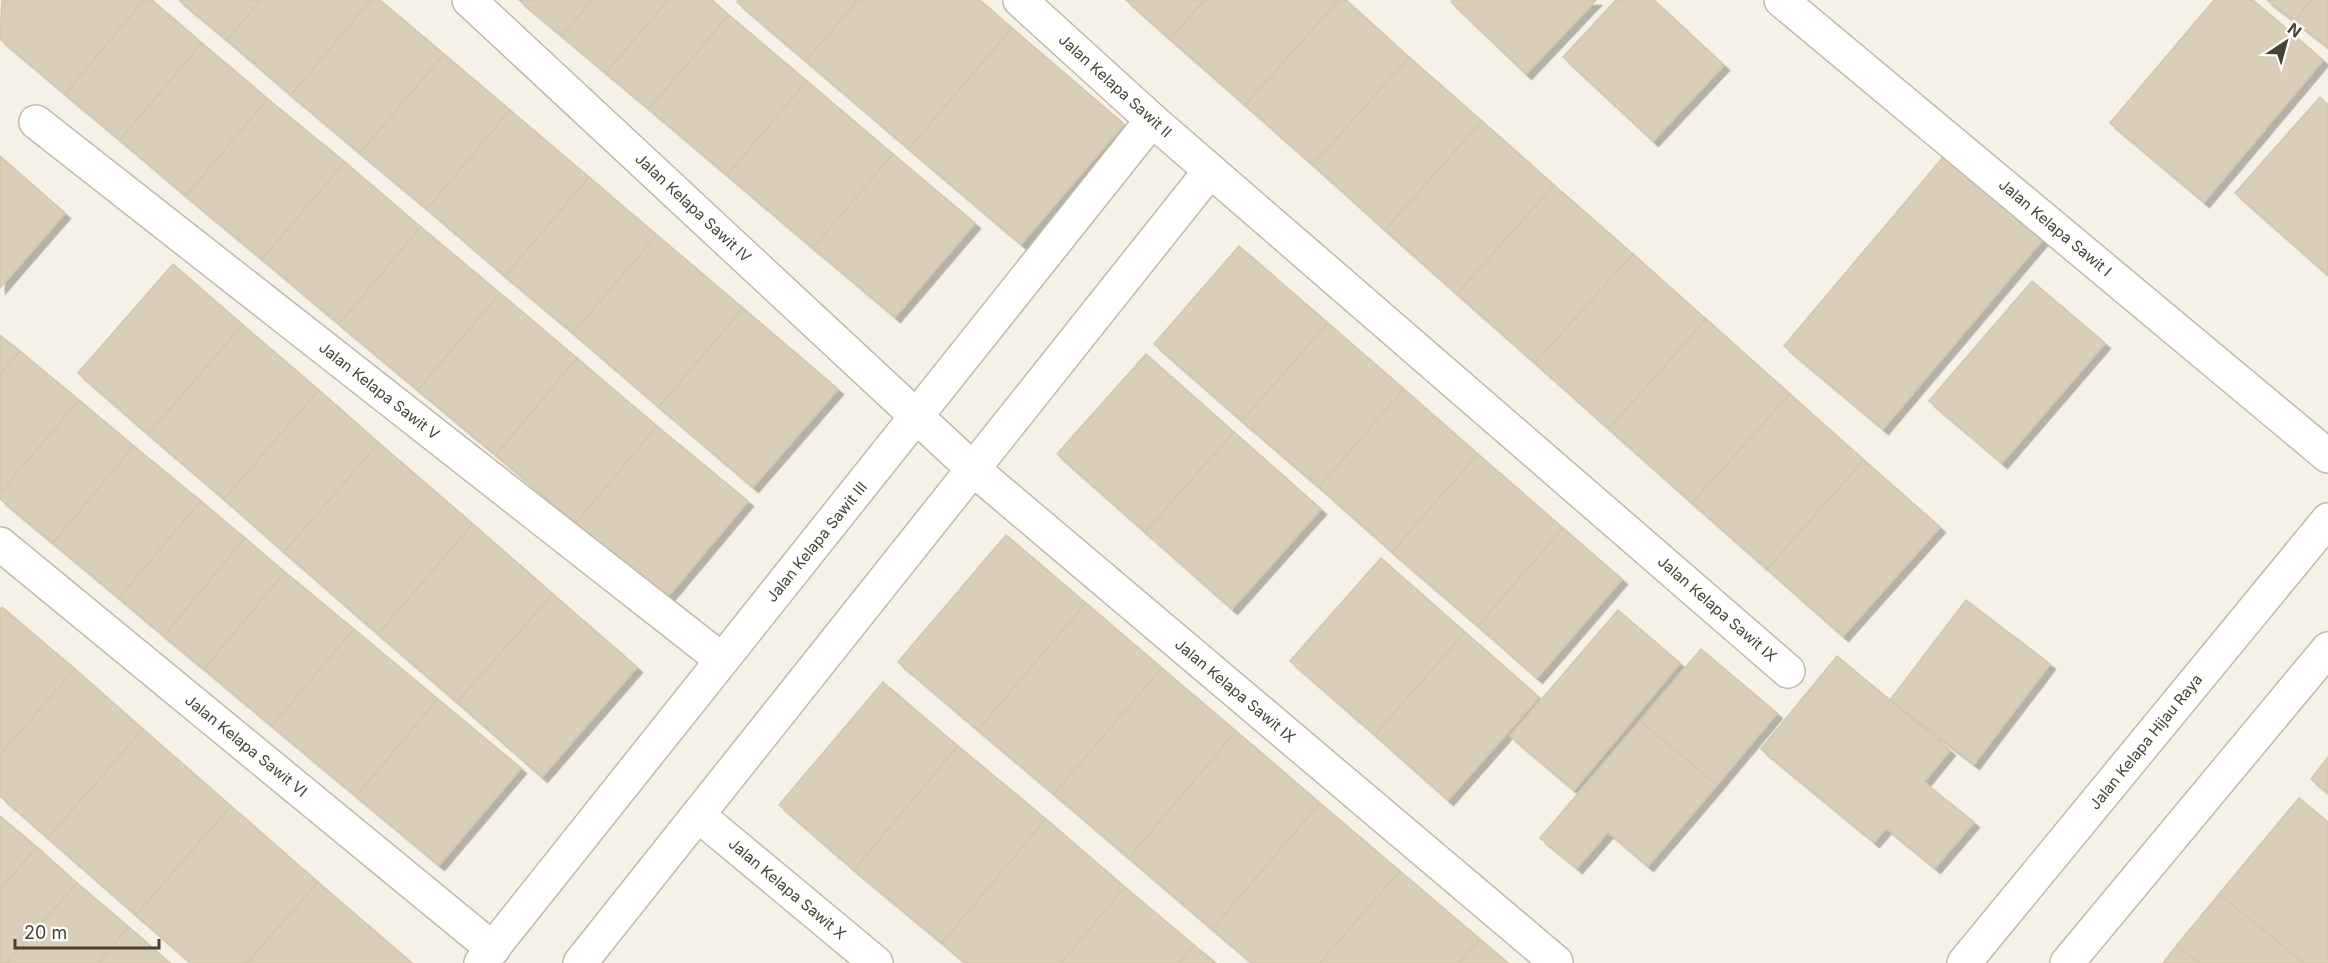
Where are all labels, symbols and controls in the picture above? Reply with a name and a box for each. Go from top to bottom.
north arrow [2256,12,2316,72]
text: N [2284,18,2306,42]
street label: Jalan Kelapa Sawit II [1055,30,1176,141]
street label: Jalan Kelapa Sawit IV [631,149,755,266]
street label: Jalan Kelapa Sawit I [1995,175,2116,280]
street label: Jalan Kelapa Sawit V [315,338,443,444]
street label: Jalan Kelapa Sawit III [762,478,871,606]
street label: Jalan Kelapa Sawit IX [1654,552,1781,666]
street label: Jalan Kelapa Sawit IX [1171,635,1300,747]
street label: Jalan Kelapa Hijau Raya [2085,670,2206,813]
street label: Jalan Kelapa Sawit VI [181,690,311,801]
street label: Jalan Kelapa Sawit X [725,834,850,943]
scale bar [15,912,159,950]
text: 20 m [24,922,67,943]

